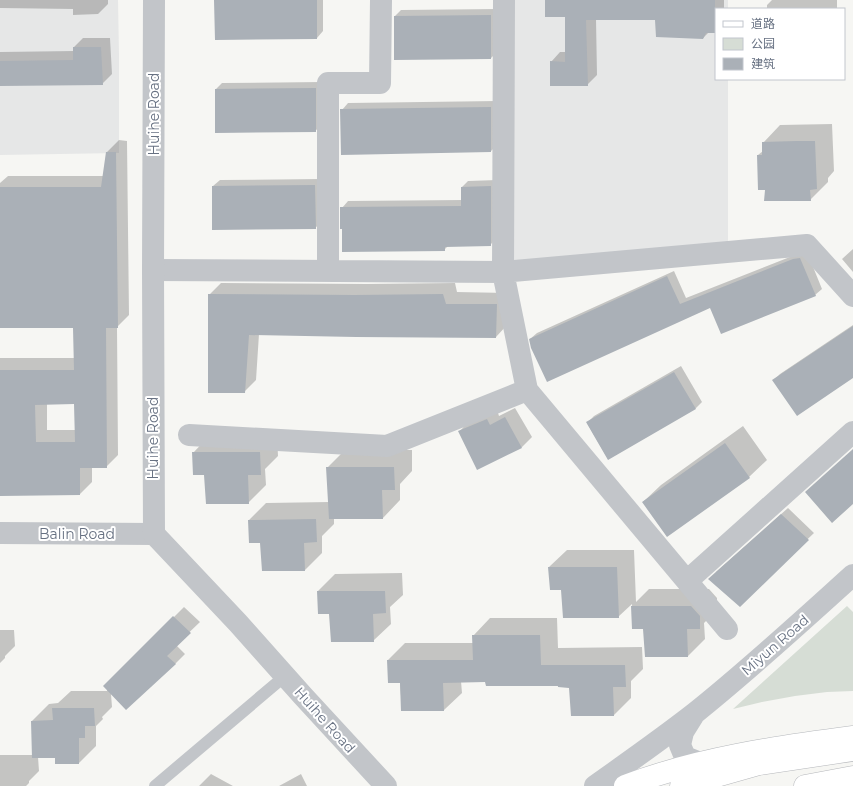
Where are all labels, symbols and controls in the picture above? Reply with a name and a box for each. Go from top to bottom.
legend [715,8,845,80]
text: 道路 [751,16,775,31]
text: 公园 [751,36,775,51]
text: 建筑 [751,56,775,71]
street label: Huihe Road [145,73,163,155]
street label: Huihe Road [144,397,162,479]
street label: Balin Road [39,525,115,543]
street label: Miyun Road [737,611,813,679]
street label: Huihe Road [291,683,359,757]

